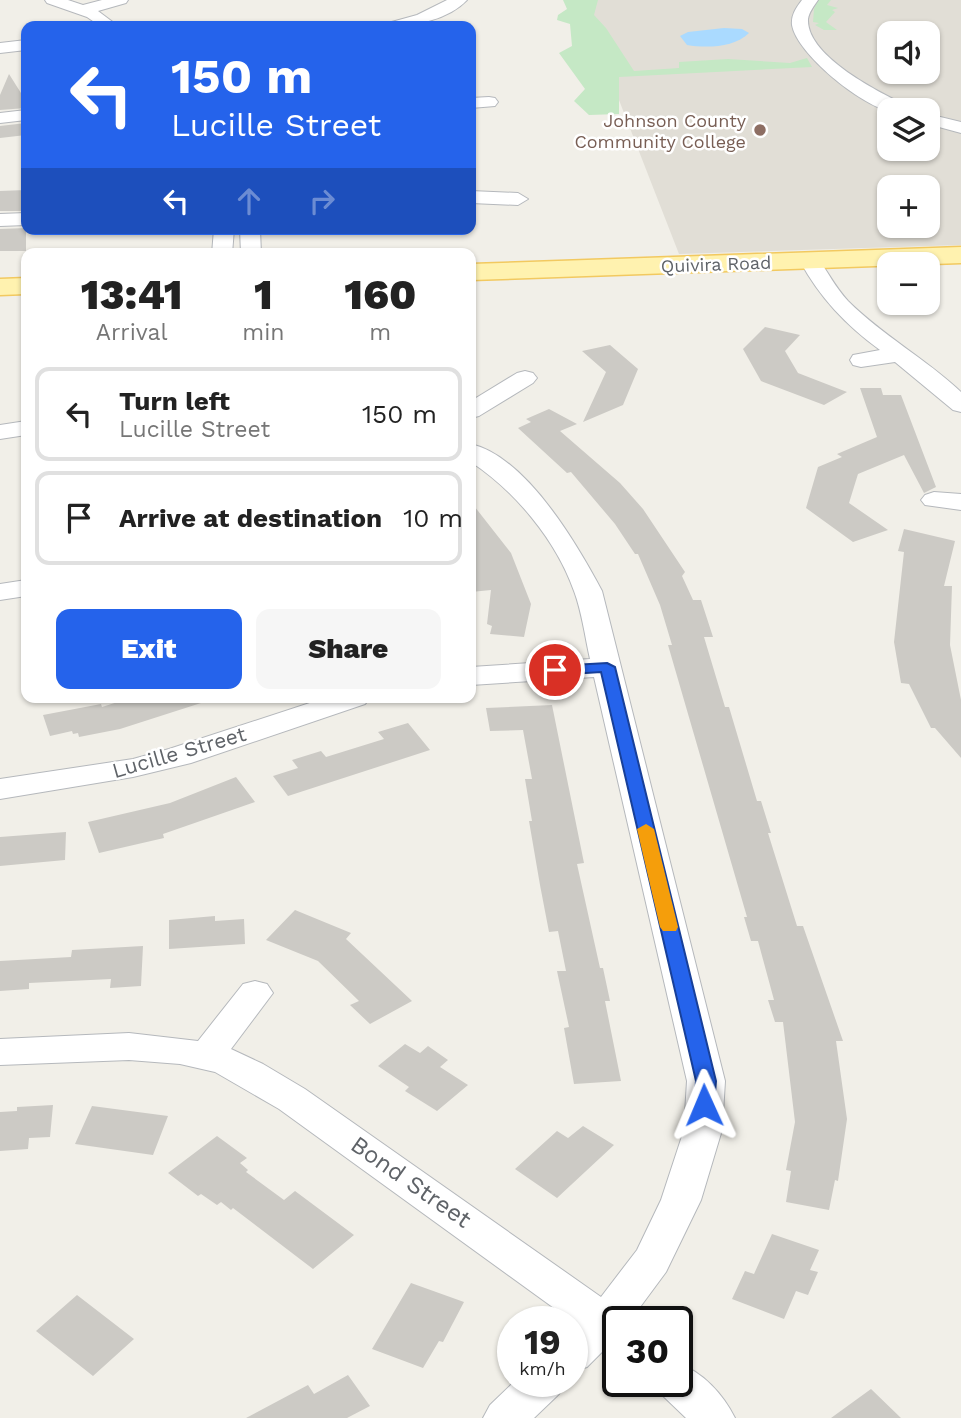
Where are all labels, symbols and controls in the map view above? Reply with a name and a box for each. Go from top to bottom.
map controls [877,21,940,315]
button: sound [877,21,940,84]
text: 150 m [171,47,312,105]
icon: left [56,49,147,140]
button: layers [877,98,940,161]
text: Lucille Street [171,106,381,144]
place label: Johnson County Community College [574,110,747,152]
marker: Johnson County Community College [752,122,768,138]
button: + [877,175,940,238]
icon: left [157,182,195,220]
icon: ahead [230,182,268,220]
icon: right [303,182,341,220]
street label: Quivira Road [660,252,772,276]
button: − [877,252,940,315]
text: 13:41 [81,270,183,319]
text: 1 [254,270,273,319]
text: 160 [344,270,416,319]
text: Arrival [96,319,168,346]
text: min [242,319,285,346]
text: m [369,319,391,346]
text: Turn left [119,386,230,416]
icon: left [60,395,98,433]
text: 150 m [362,399,437,429]
text: Lucille Street [119,416,270,443]
icon: arrive [60,499,98,537]
text: Arrive at destination [119,503,382,533]
text: 10 m [403,503,463,533]
button: Exit [56,609,242,689]
button: Share [256,609,441,689]
pin [525,640,585,700]
icon: arrive [536,651,574,689]
street label: Lucille Street [109,721,249,783]
position arrow [667,1068,741,1142]
street label: Bond Street [345,1130,477,1234]
speed limit sign: 30 [602,1306,693,1397]
text: 19 [524,1321,561,1363]
text: km/h [519,1358,566,1379]

